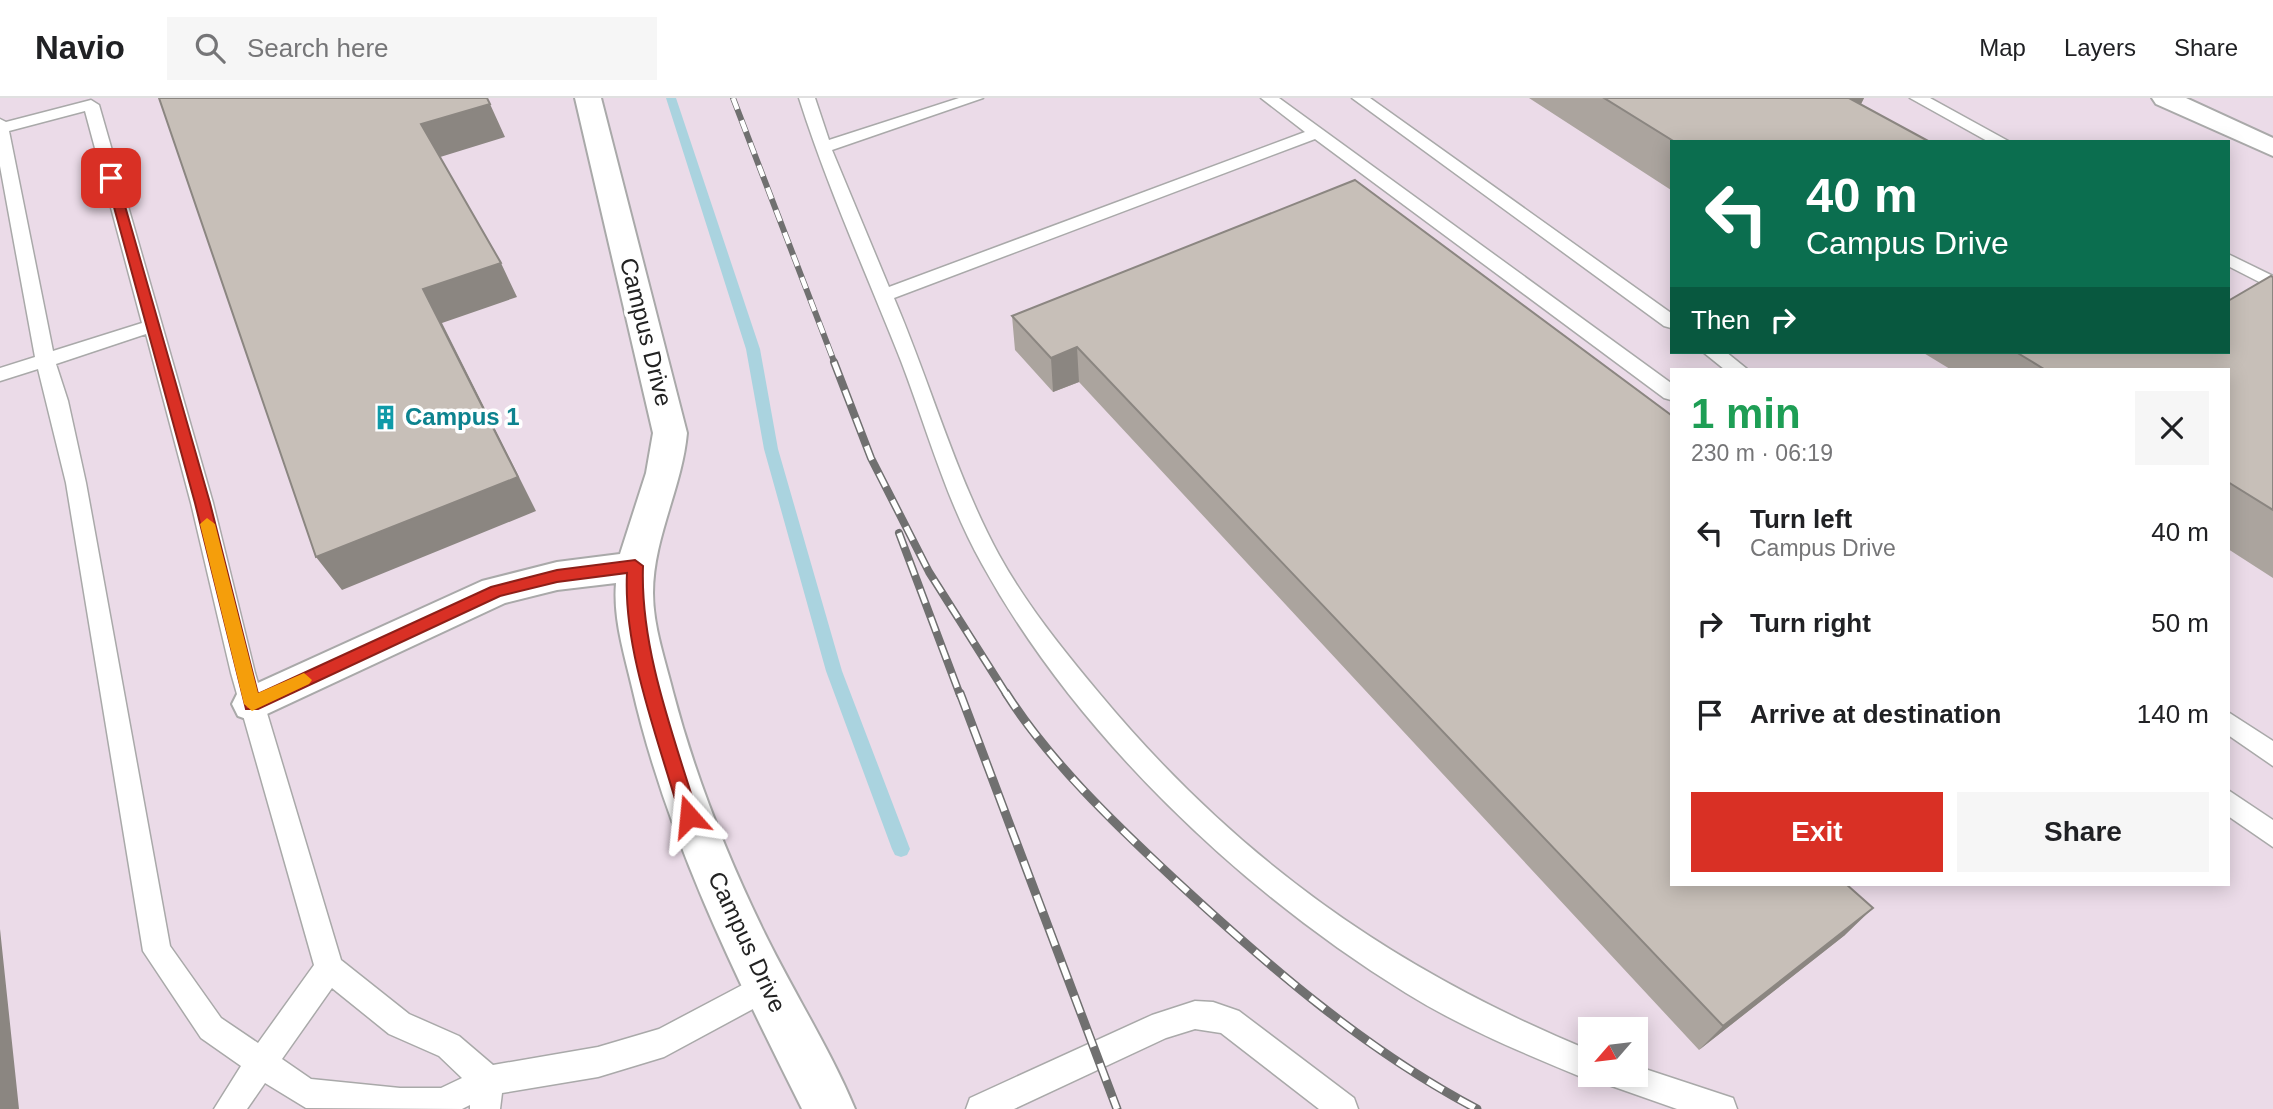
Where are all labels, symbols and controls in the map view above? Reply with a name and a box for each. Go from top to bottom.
search box [167,17,657,80]
text: Navio [35,29,125,66]
icon: search [191,29,229,67]
text: Search here [247,33,389,63]
text: Map [1979,34,2026,61]
text: Layers [2064,34,2136,61]
text: Share [2174,34,2238,61]
pin [81,148,141,208]
icon: arrive [92,159,130,197]
icon: left [1691,168,1782,259]
text: 40 m [1806,168,1918,222]
text: Campus Drive [1806,225,2009,261]
street label: Campus Drive [615,255,678,409]
icon: right [1764,301,1802,339]
text: Then [1691,305,1750,335]
text: 1 min [1691,390,1801,437]
button: close [2135,391,2209,465]
building icon: Campus 1 [371,403,399,431]
place label: Campus 1 [405,403,520,430]
text: 230 m · 06:19 [1691,440,1833,466]
text: Turn left [1750,504,1852,534]
icon: left [1691,514,1729,552]
text: 40 m [2151,517,2209,547]
text: Campus Drive [1750,535,1896,561]
icon: right [1691,605,1729,643]
text: Turn right [1750,608,1871,638]
text: 50 m [2151,608,2209,638]
icon: arrive [1691,696,1729,734]
text: Arrive at destination [1750,699,2001,729]
text: 140 m [2137,699,2209,729]
position arrow [652,779,726,853]
button: Exit [1691,792,1943,872]
button: Share [1957,792,2209,872]
street label: Campus Drive [703,867,792,1016]
north arrow [1578,1017,1648,1087]
map controls [1578,1017,1648,1087]

